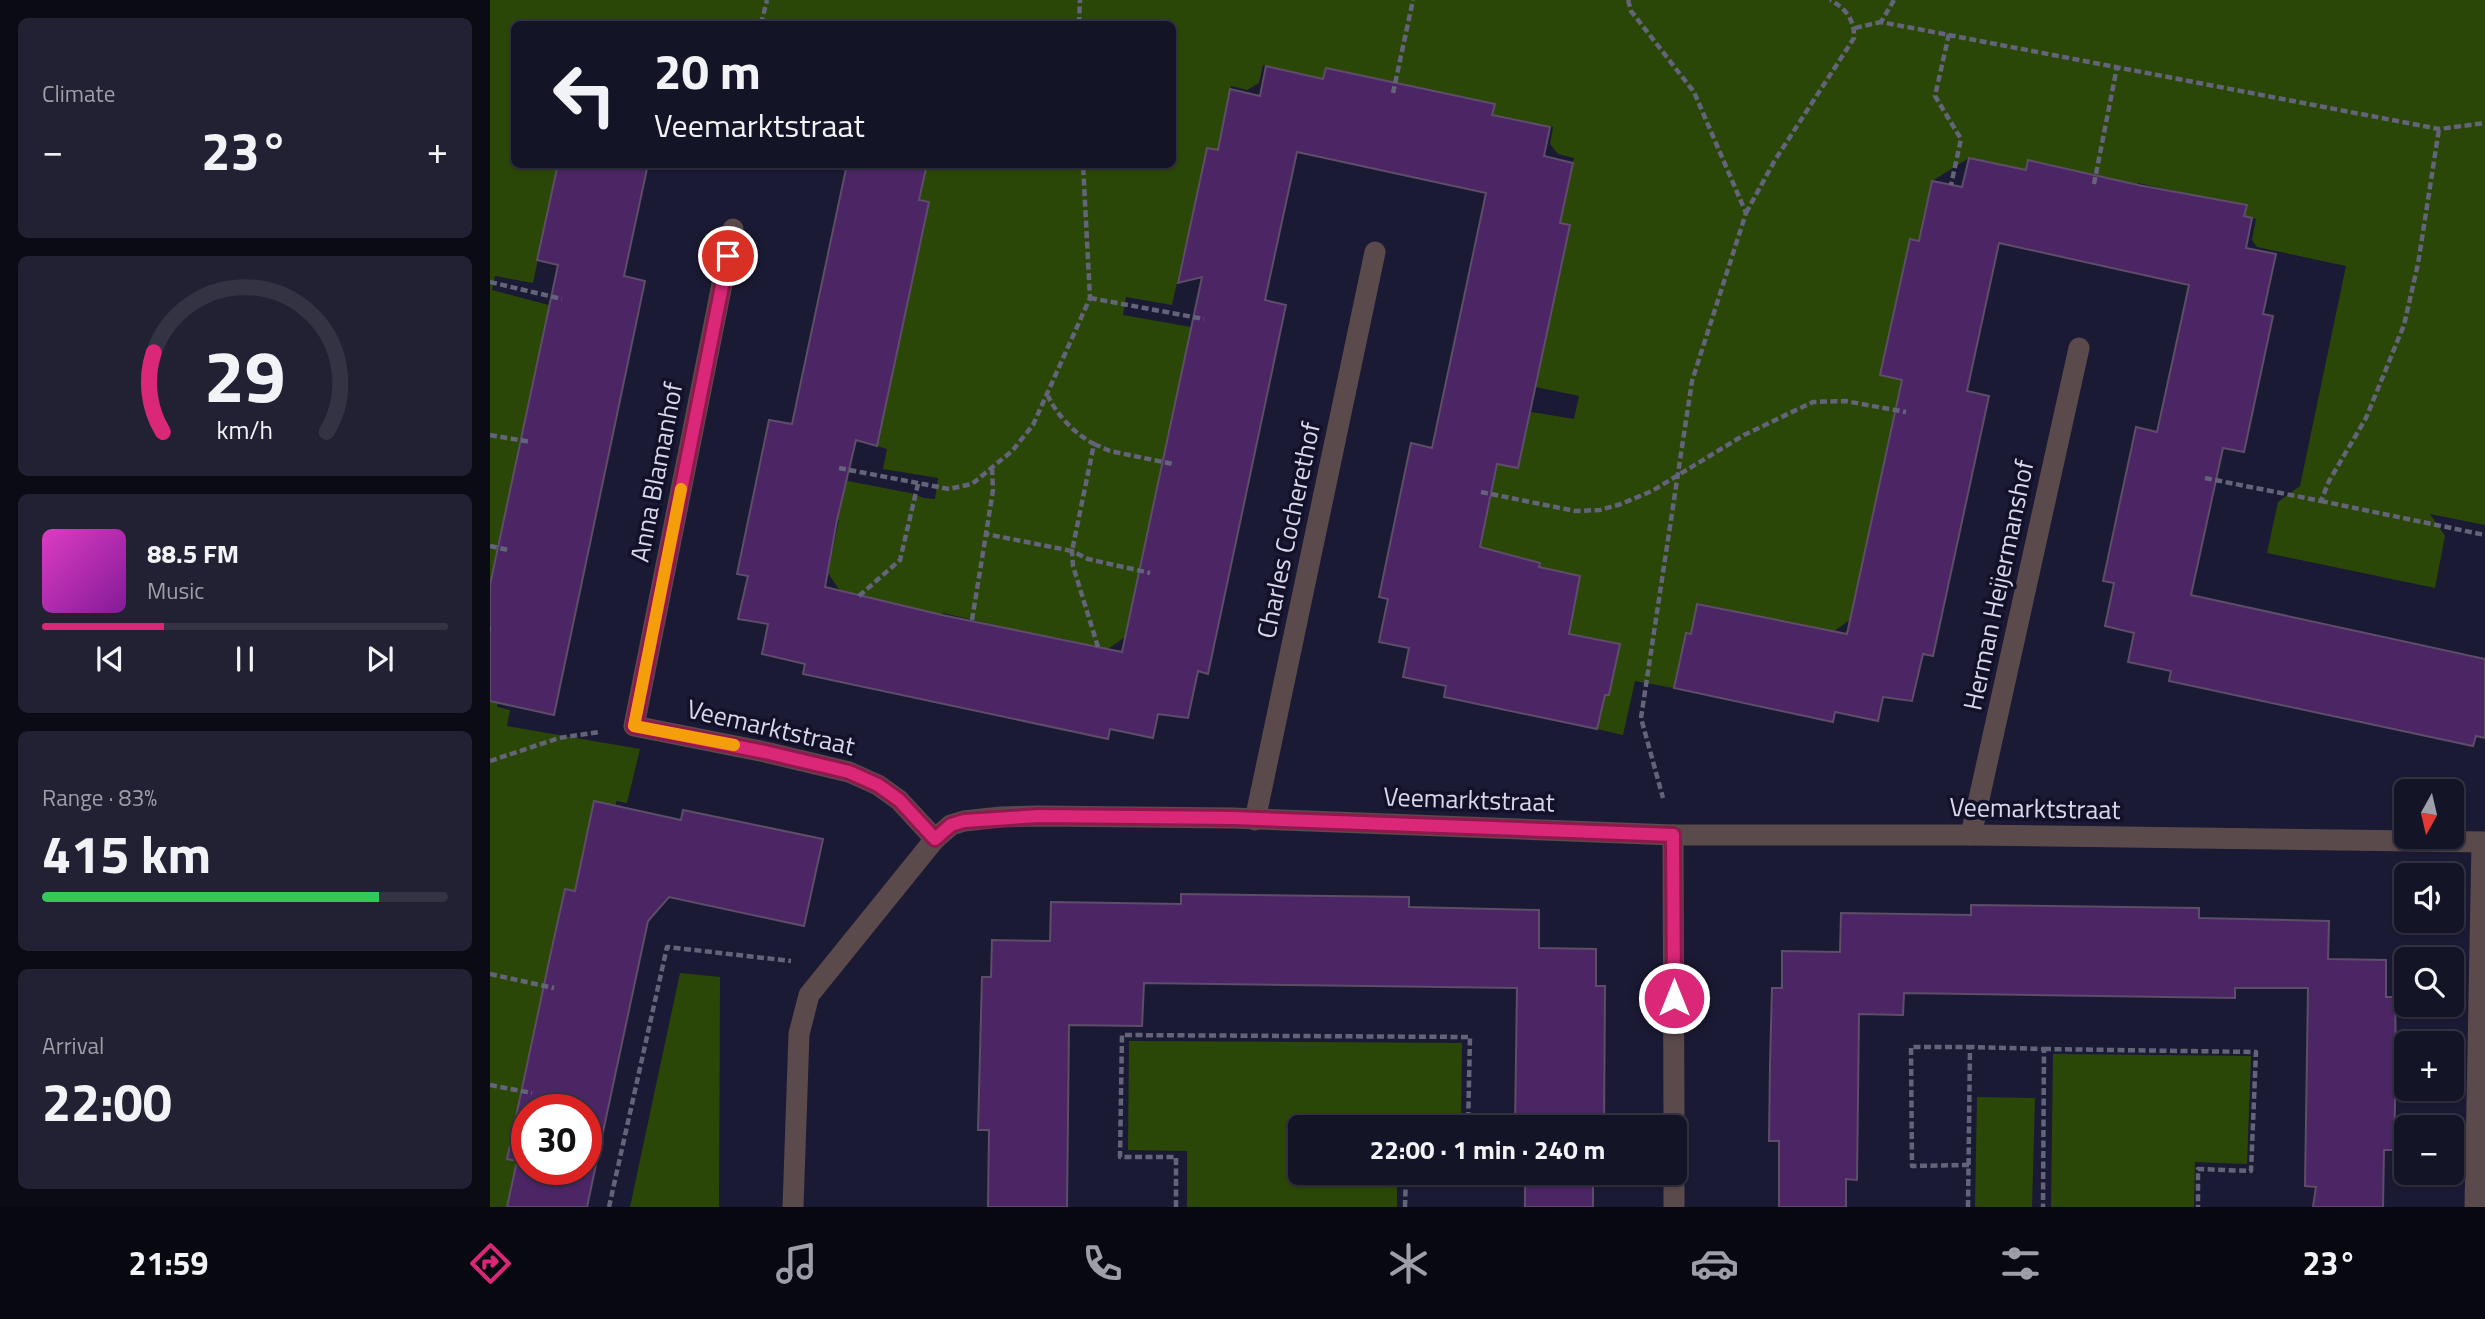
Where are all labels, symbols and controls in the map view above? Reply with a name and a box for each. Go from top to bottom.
text: 20 m [654,33,761,108]
icon: left [539,49,630,140]
text: Climate [42,76,115,111]
text: Veemarktstraat [654,101,865,149]
text: 23° [201,111,289,190]
text: − [42,121,63,179]
text: + [427,121,448,179]
pin [698,226,758,286]
icon: arrive [709,237,747,275]
text: 29 [204,320,286,430]
street label: Anna Blamanhof [619,378,693,565]
text: km/h [217,410,273,448]
street label: Charles Cocherethof [1246,418,1330,642]
street label: Herman Heijermanshof [1952,456,2044,714]
text: 88.5 FM [147,534,239,573]
text: Music [147,573,204,608]
icon: previous [91,640,129,678]
icon: pause [226,640,264,678]
icon: next [361,640,399,678]
street label: Veemarktstraat [683,689,859,765]
street label: Veemarktstraat [1383,777,1555,821]
north arrow [2394,779,2464,849]
map controls [2394,779,2464,1185]
text: Range · 83% [42,780,157,815]
street label: Veemarktstraat [1949,787,2121,829]
text: 415 km [42,814,211,893]
button: sound [2394,863,2464,933]
button: search [2394,947,2464,1017]
position arrow [1637,961,1711,1035]
text: Arrival [42,1028,104,1063]
button: + [2394,1031,2464,1101]
text: 22:00 [42,1062,172,1141]
speed limit sign: 30 [511,1094,602,1185]
button: − [2394,1115,2464,1185]
text: 22:00 · 1 min · 240 m [1370,1130,1605,1169]
text: 21:59 [129,1239,208,1287]
icon: directions [466,1239,515,1288]
icon: music [772,1239,821,1288]
icon: phone [1078,1239,1127,1288]
icon: climate [1384,1239,1433,1288]
icon: car [1690,1239,1739,1288]
icon: filters [1996,1239,2045,1288]
text: 23° [2303,1239,2356,1287]

